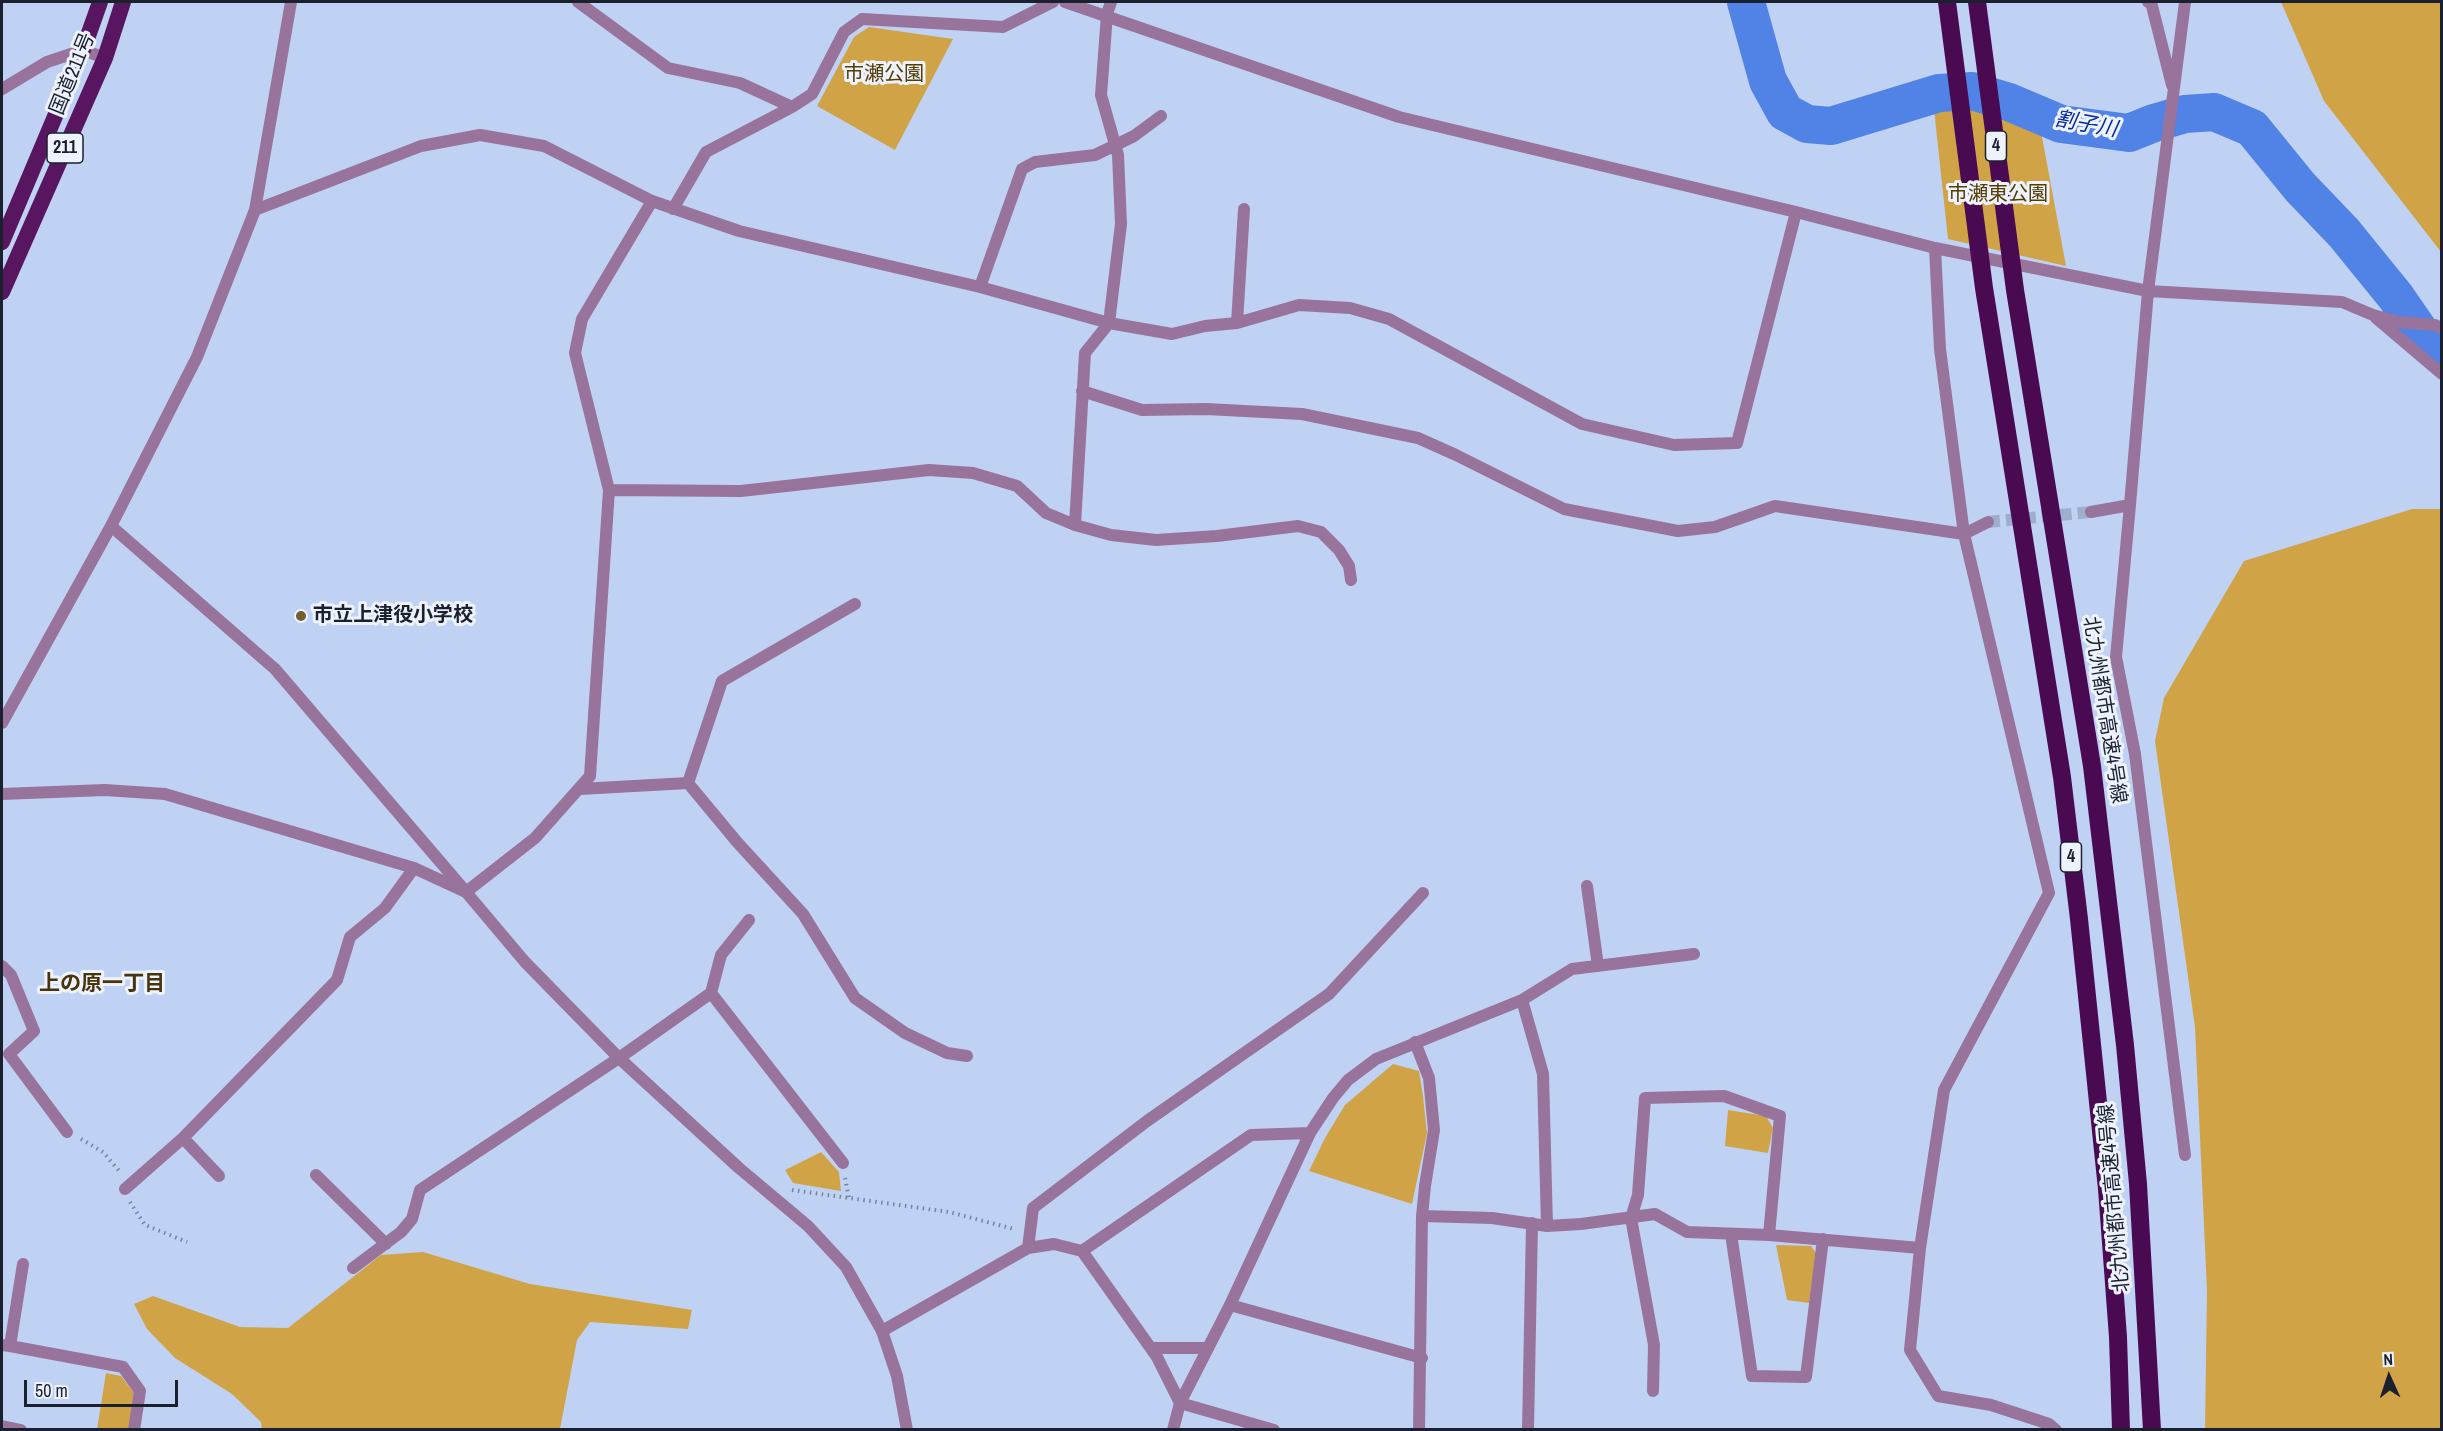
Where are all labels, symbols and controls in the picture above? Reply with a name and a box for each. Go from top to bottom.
street label: 国道211号 [46,30,100,118]
park label: 市瀬公園 [844,63,924,87]
water label: 割子川 [2053,107,2119,143]
road number: 4 [1986,131,2006,161]
road number: 211 [47,133,83,163]
park label: 市瀬東公園 [1948,183,2048,207]
place label: 市立上津役小学校 [313,604,473,628]
marker: 市立上津役小学校 [294,609,308,623]
street label: 北九州都市高速4号線 [2077,615,2131,805]
road number: 4 [2060,842,2082,872]
district label: 上の原一丁目 [39,971,165,997]
street label: 北九州都市高速4号線 [2095,1103,2135,1293]
north arrow [2359,1347,2419,1407]
text: N [2383,1348,2393,1370]
scale bar [27,1368,182,1406]
text: 50 m [35,1378,68,1403]

